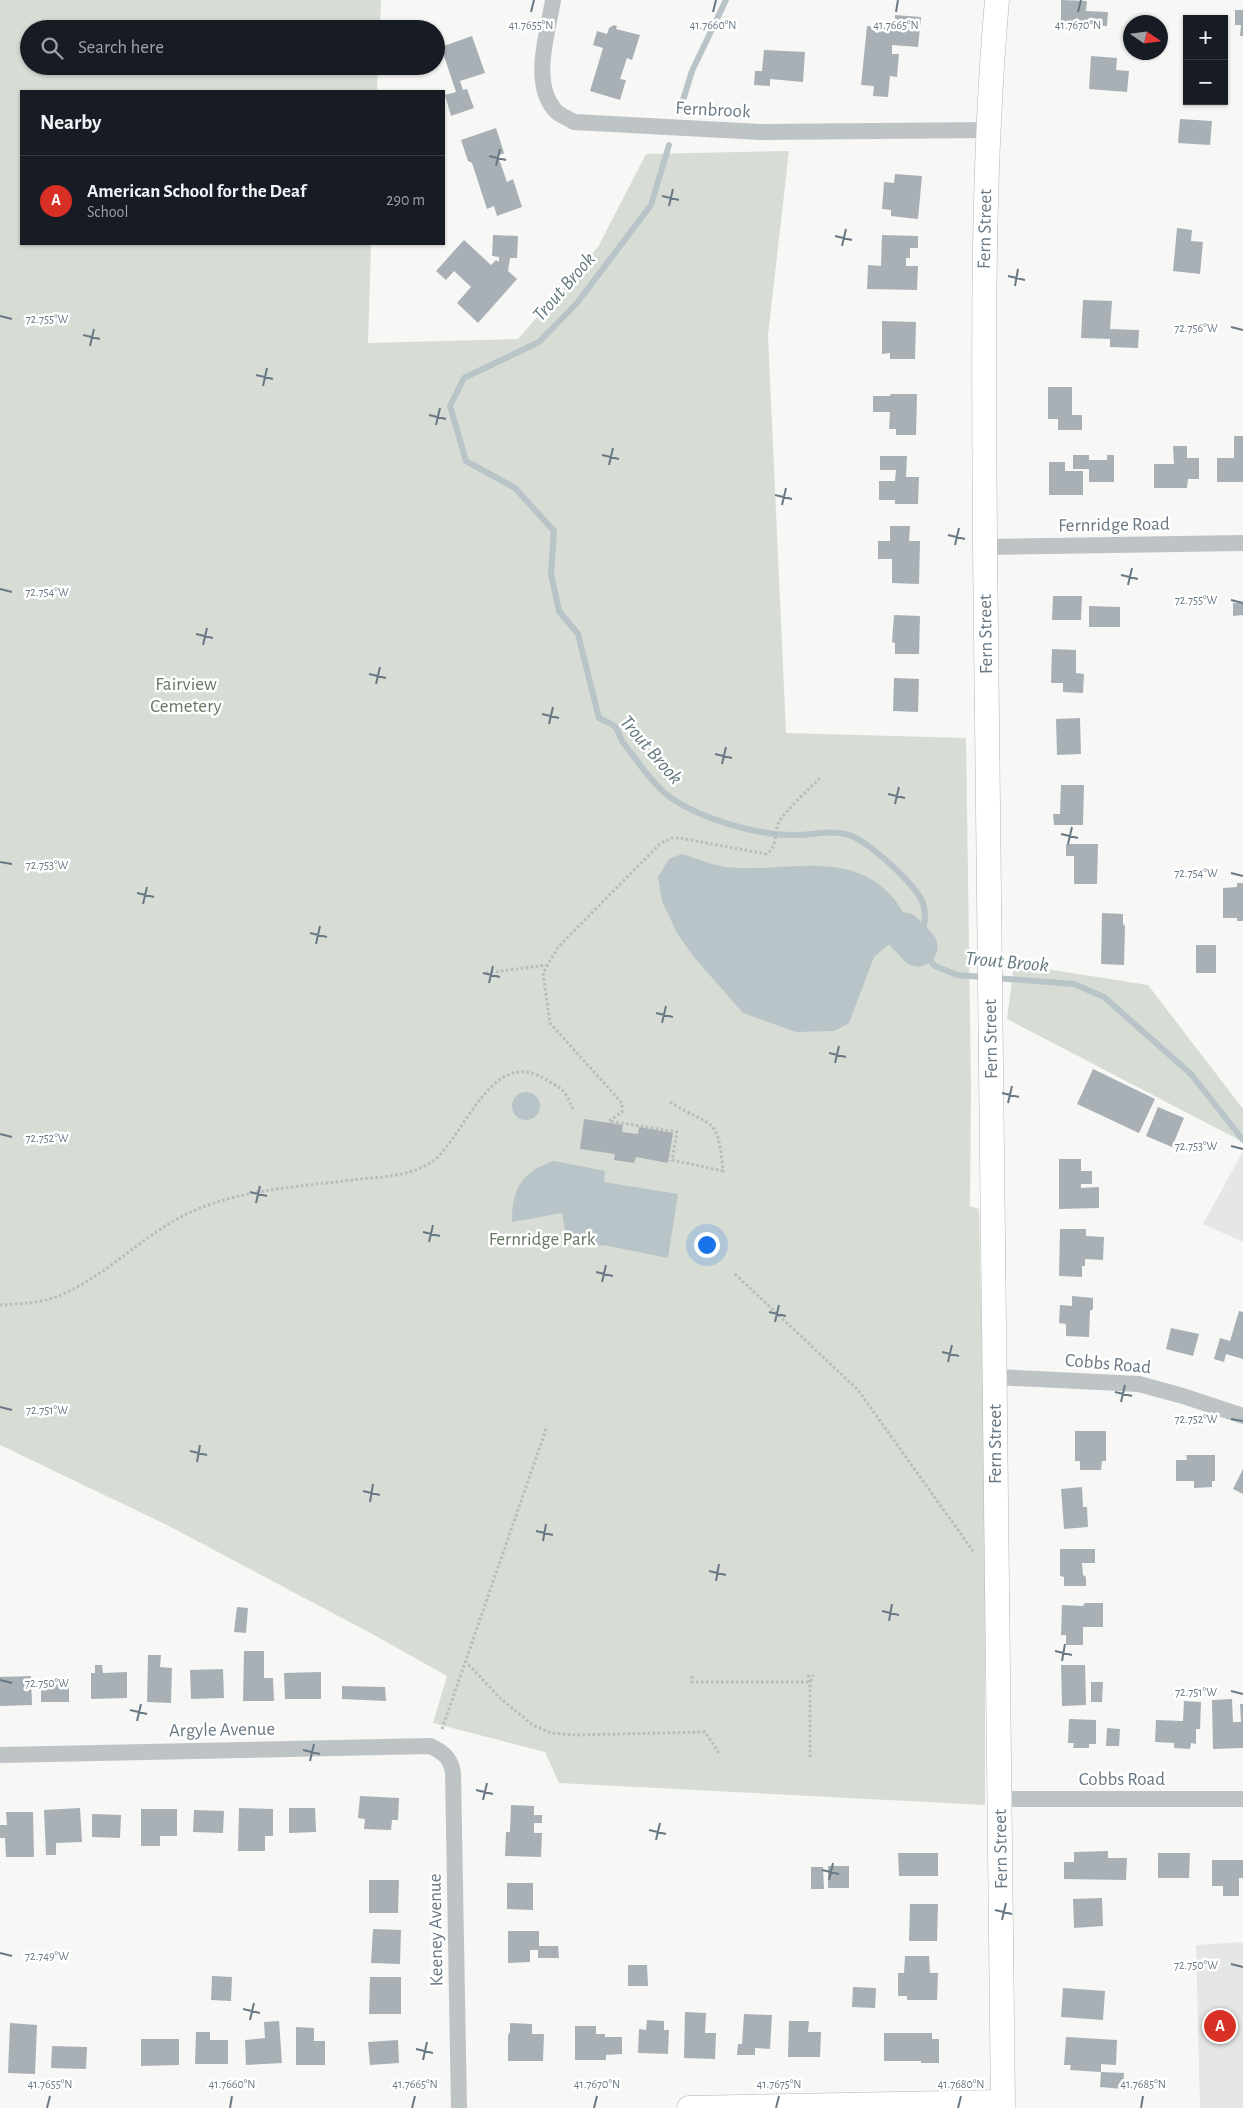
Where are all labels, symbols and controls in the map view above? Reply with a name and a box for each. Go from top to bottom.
north arrow [1123,15,1168,60]
map controls [1183,15,1228,105]
button: + [1183,15,1228,60]
text: 41.7655°N [508,19,554,31]
text: 41.7660°N [690,19,736,31]
text: 41.7665°N [873,19,919,31]
text: 41.7670°N [1055,19,1101,31]
search box [20,20,445,75]
icon: search [38,34,66,62]
text: Search here [78,38,164,57]
button: − [1183,60,1228,105]
street label: Fernbrook [675,99,751,121]
text: Nearby [40,112,101,133]
text: American School for the Deaf [87,182,306,201]
street label: Fern Street [975,189,995,269]
text: A [51,192,61,208]
text: 290 m [386,192,425,208]
text: School [87,204,128,220]
water label: Trout Brook [529,249,599,325]
text: 72.755°W [26,313,69,325]
text: 72.756°W [1174,322,1218,334]
street label: Fernridge Road [1058,515,1170,535]
text: 72.754°W [25,586,69,598]
street label: Fern Street [976,594,996,674]
text: 72.755°W [1175,594,1218,606]
park label: Fairview Cemetery [150,675,222,716]
water label: Trout Brook [616,712,686,788]
text: 72.753°W [26,859,69,871]
text: 72.754°W [1174,867,1218,879]
water label: Trout Brook [964,948,1050,976]
street label: Fern Street [981,999,1001,1079]
text: 72.752°W [25,1132,69,1144]
text: 72.753°W [1175,1140,1218,1152]
park label: Fernridge Park [489,1230,596,1249]
your location [694,1232,720,1258]
street label: Cobbs Road [1064,1351,1152,1377]
text: 72.751°W [26,1404,68,1416]
street label: Fern Street [986,1404,1005,1484]
text: 72.752°W [1174,1413,1218,1425]
text: 72.750°W [25,1677,69,1689]
text: 72.751°W [1175,1686,1217,1698]
street label: Argyle Avenue [169,1720,275,1740]
street label: Cobbs Road [1079,1770,1165,1789]
street label: Fern Street [991,1809,1011,1889]
street label: Keeney Avenue [426,1874,446,1986]
text: 72.749°W [25,1950,69,1962]
text: 72.750°W [1174,1959,1218,1971]
pin: A [1204,2007,1236,2045]
text: 41.7655°N [27,2078,73,2090]
text: 41.7660°N [209,2078,255,2090]
text: 41.7665°N [392,2078,438,2090]
text: 41.7670°N [574,2078,620,2090]
text: 41.7675°N [756,2078,802,2090]
text: 41.7680°N [937,2078,985,2090]
text: 41.7685°N [1120,2078,1166,2090]

